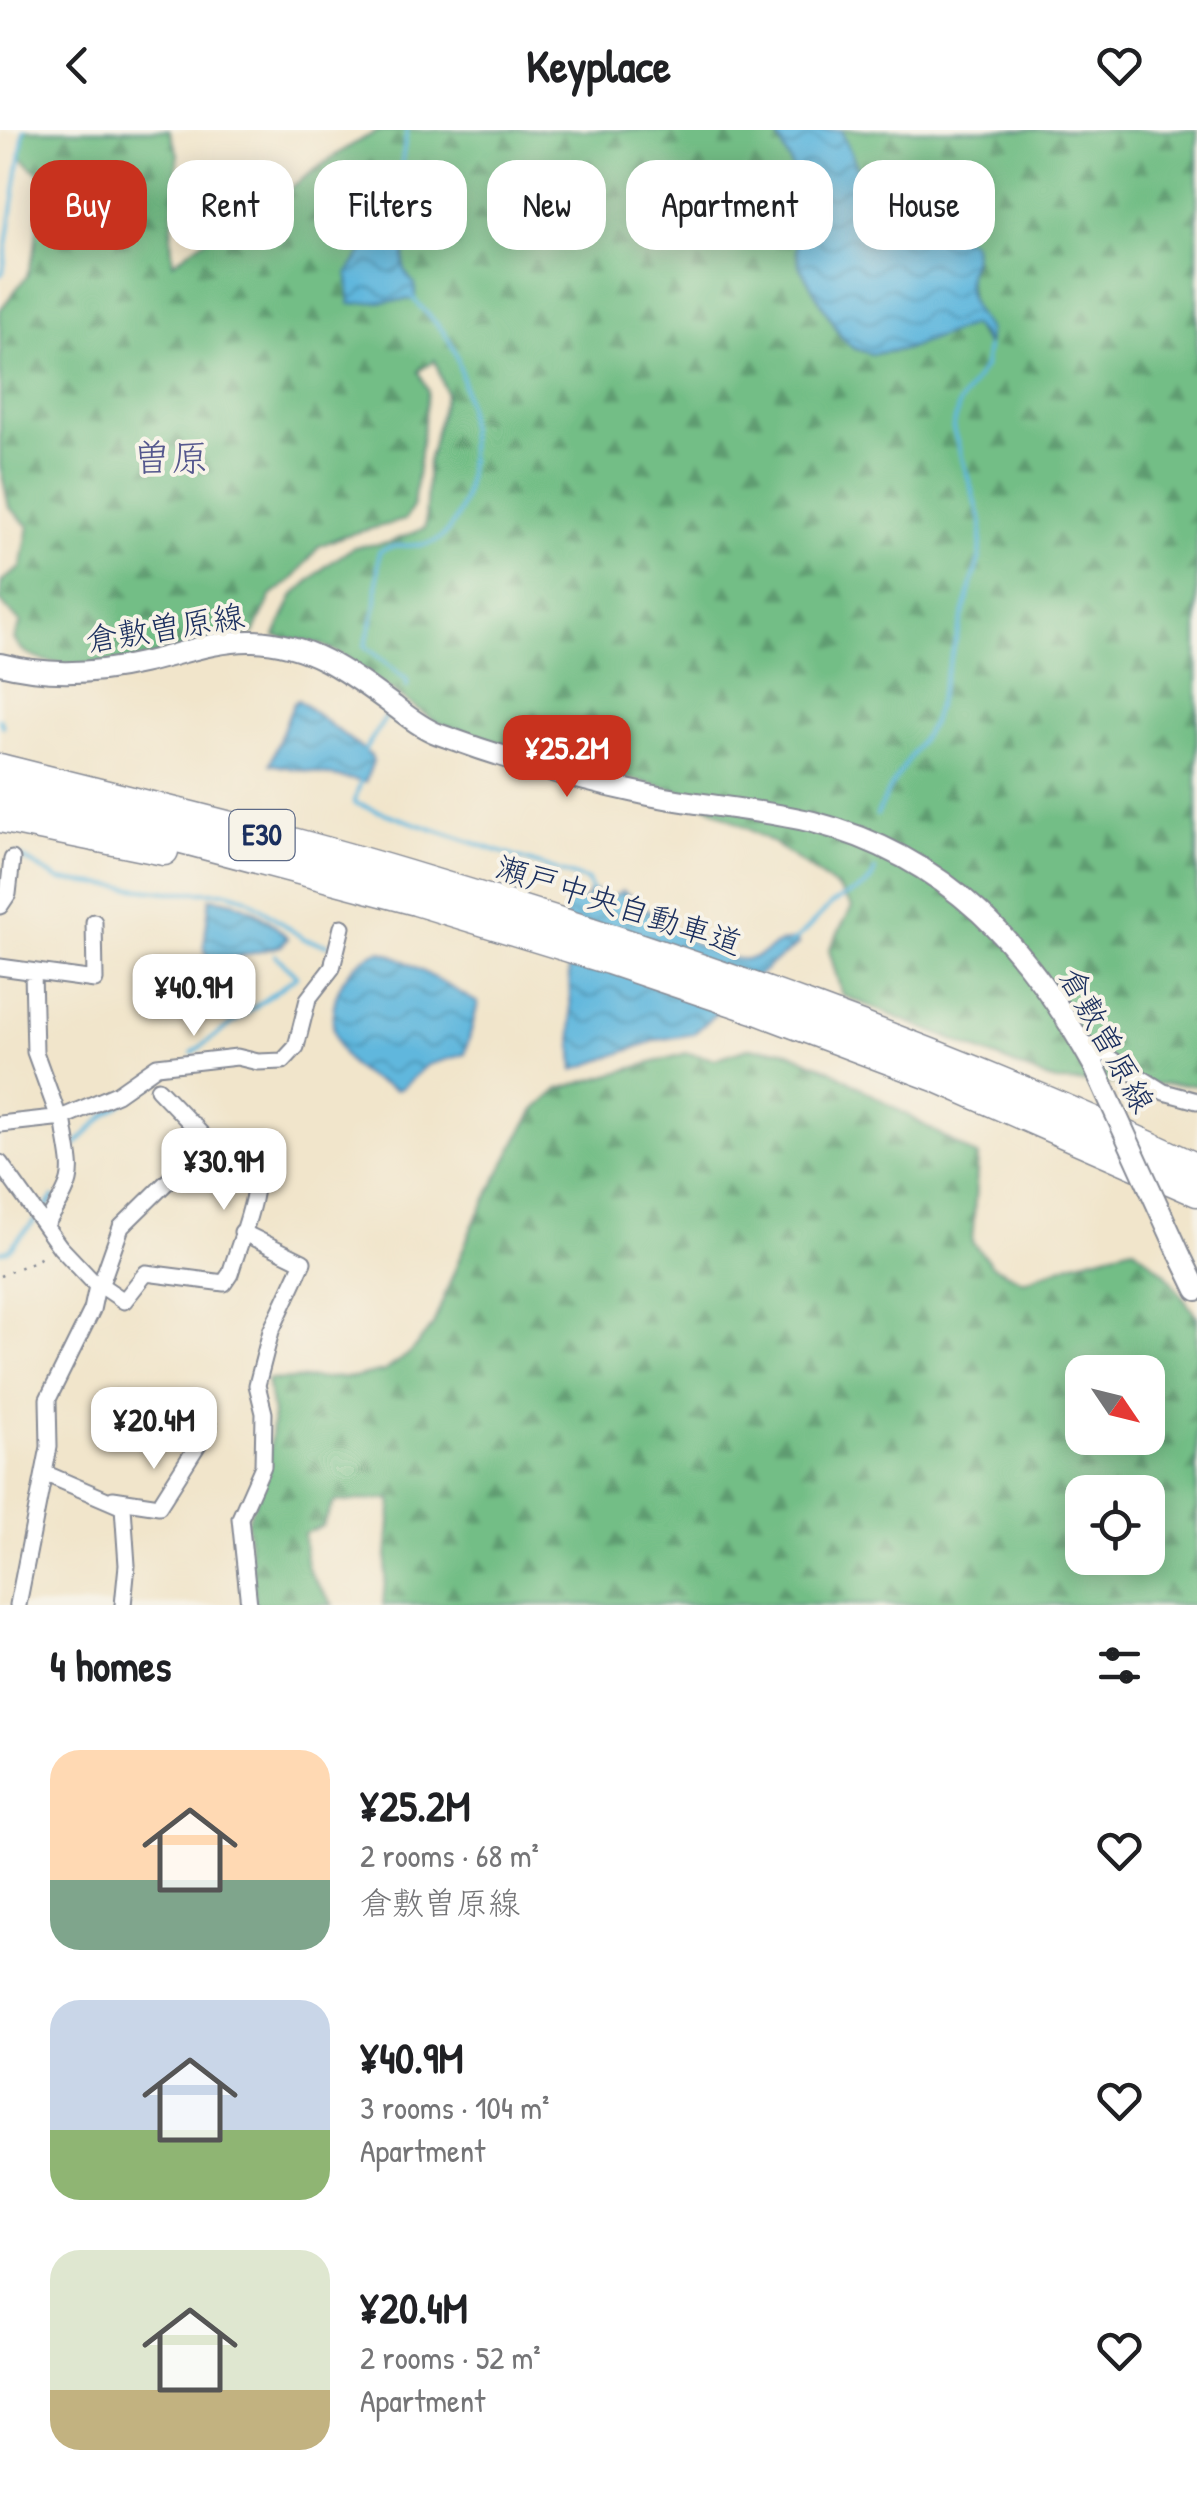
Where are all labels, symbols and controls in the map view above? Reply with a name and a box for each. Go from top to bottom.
text: Keyplace [526,35,671,96]
icon: back [50,38,105,93]
icon: heart [1092,38,1147,93]
chip: Buy [30,160,147,250]
chip: Rent [167,160,294,250]
chip: Filters [314,160,467,250]
chip: New [487,160,606,250]
chip: Apartment [626,160,833,250]
chip: House [853,160,995,250]
district label: 曽原 [133,431,209,483]
street label: 倉敷曽原線 [83,594,247,661]
pin: ¥25.2M [486,715,648,800]
text: ¥25.2M [525,726,609,769]
road number: E30 [230,810,294,860]
street label: 瀬戸中央自動車道 [491,845,748,965]
pin: ¥40.9M [113,954,275,1039]
street label: 倉敷曽原線 [1050,959,1165,1120]
text: ¥40.9M [155,965,233,1008]
pin: ¥30.9M [143,1128,305,1213]
text: ¥30.9M [183,1139,265,1182]
north arrow [1065,1355,1165,1455]
map controls [1065,1355,1165,1575]
pin: ¥20.4M [73,1387,235,1472]
text: ¥20.4M [113,1398,195,1441]
button: locate [1065,1475,1165,1575]
text: 4 homes [50,1637,171,1694]
icon: filters [1092,1638,1147,1693]
text: ¥25.2M [360,1777,471,1834]
icon: home [130,1790,250,1910]
icon: heart [1092,1823,1147,1878]
text: 2 rooms · 68 m² [360,1834,539,1877]
text: 倉敷曽原線 [360,1881,520,1924]
text: ¥40.9M [360,2029,463,2086]
icon: home [130,2040,250,2160]
icon: heart [1092,2073,1147,2128]
text: 3 rooms · 104 m² [360,2086,549,2129]
text: Apartment [360,2129,485,2172]
text: ¥20.4M [360,2279,468,2336]
icon: home [130,2290,250,2410]
icon: heart [1092,2323,1147,2378]
text: 2 rooms · 52 m² [360,2336,541,2379]
text: Apartment [360,2379,485,2422]

